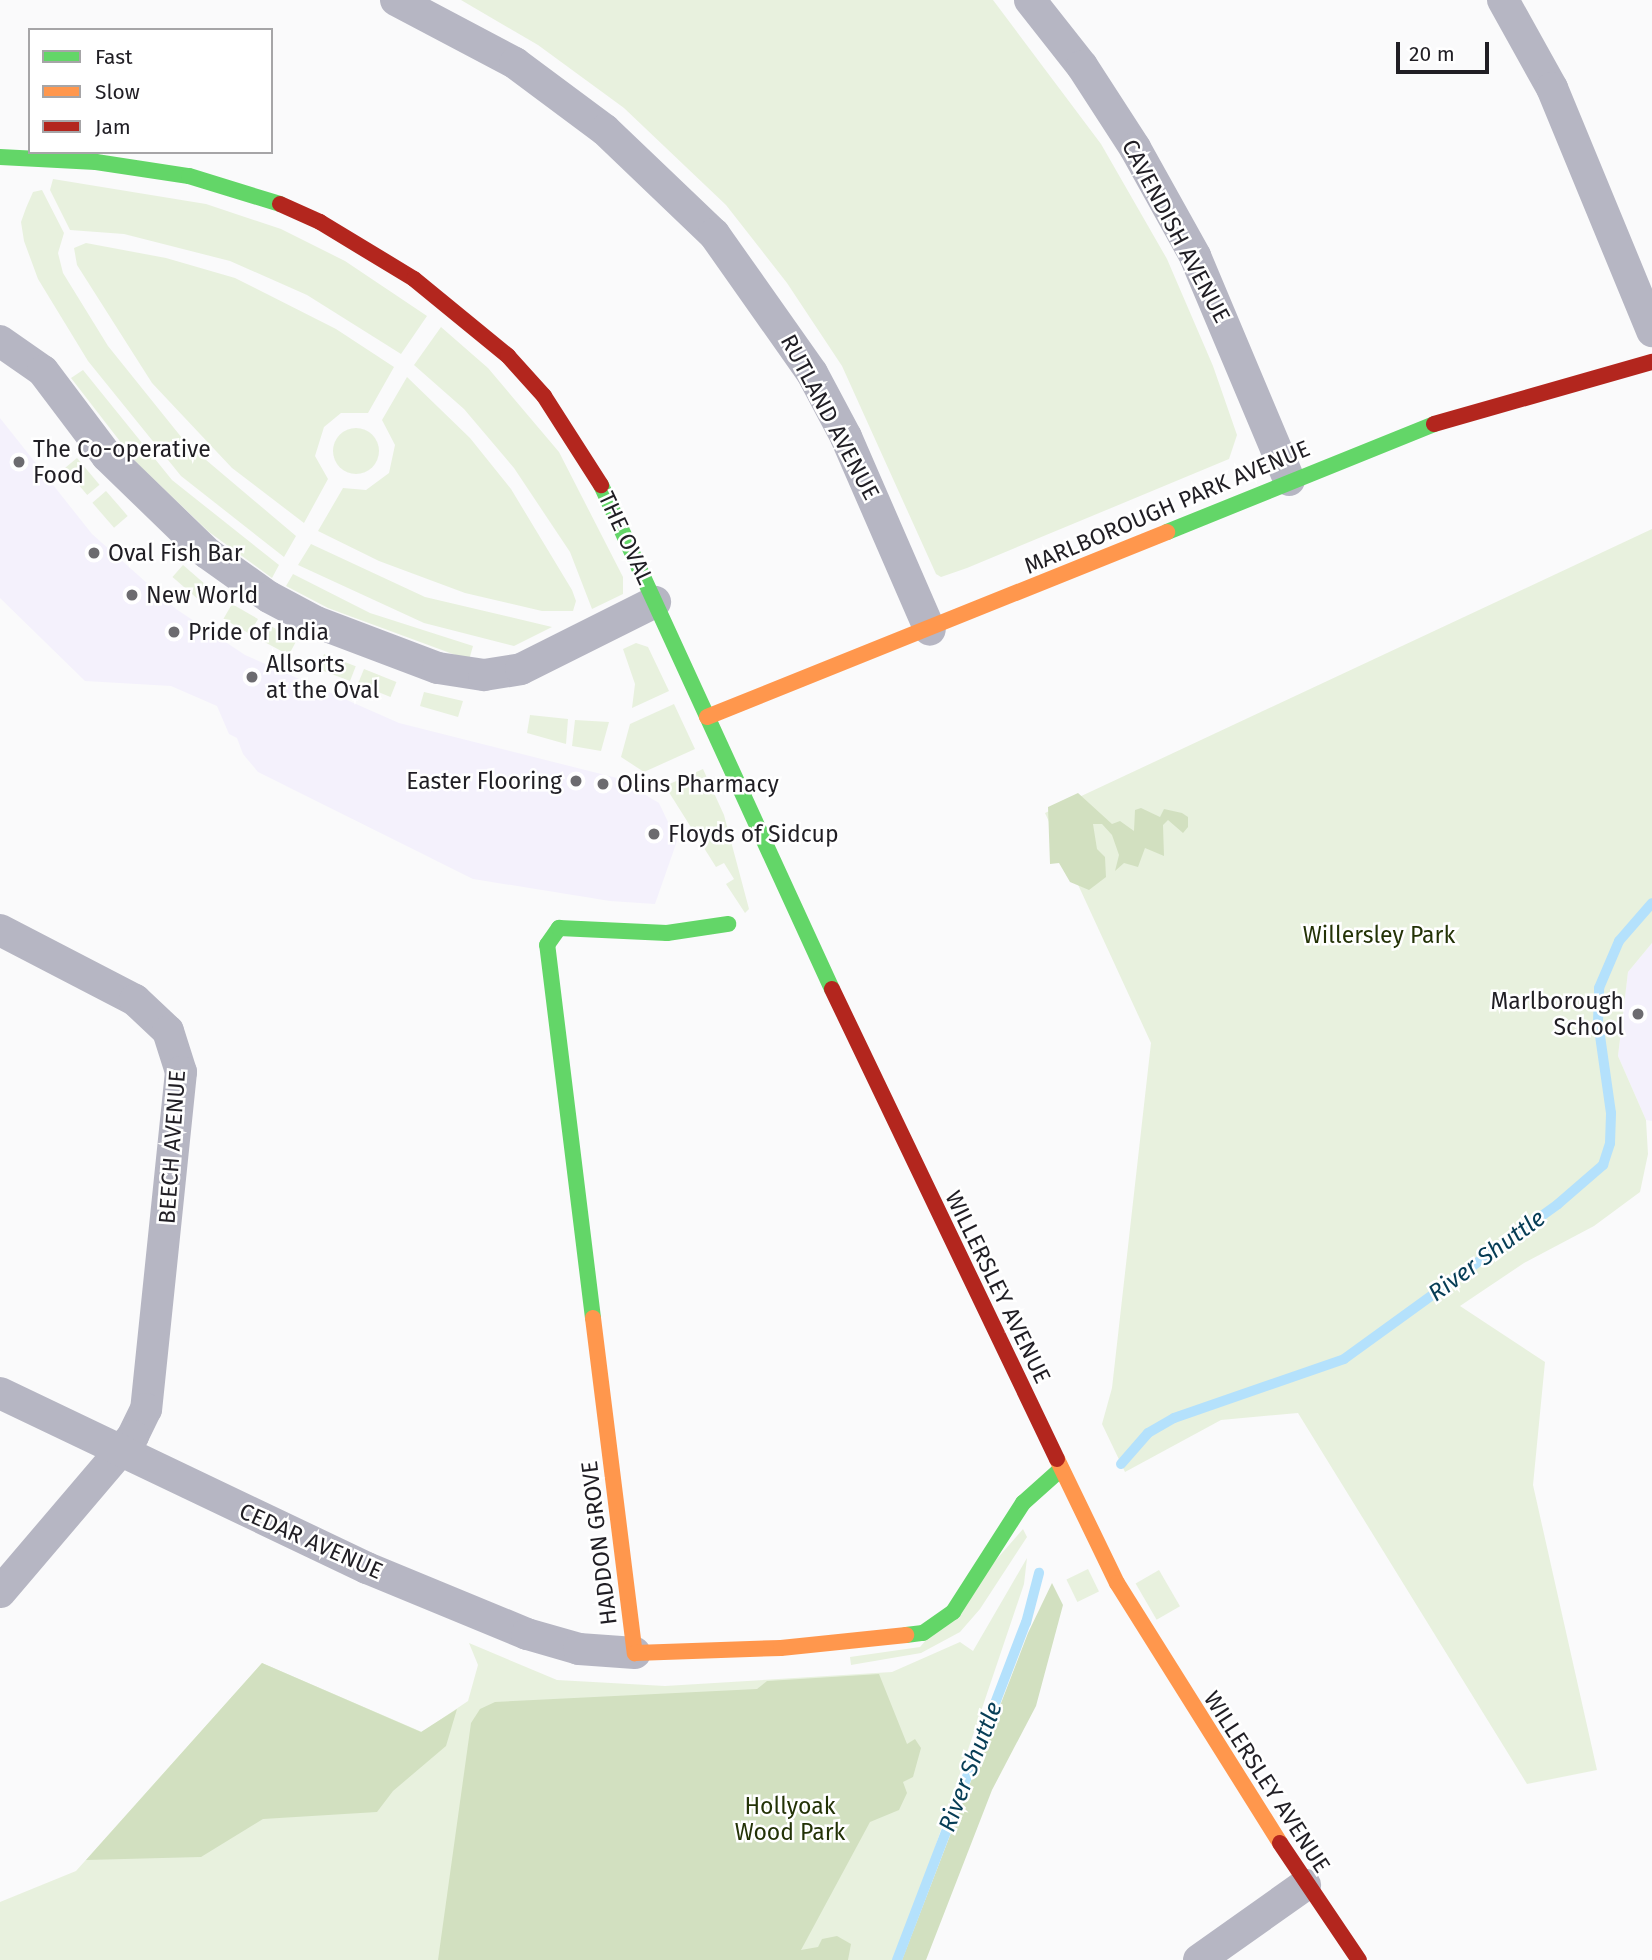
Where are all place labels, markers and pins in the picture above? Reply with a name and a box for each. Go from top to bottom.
place label: The Co-operative Food [33,435,211,489]
marker: The Co-operative Food [11,454,27,470]
place label: Oval Fish Bar [108,539,243,567]
marker: Oval Fish Bar [86,545,102,561]
place label: New World [146,581,258,609]
marker: New World [124,587,140,603]
place label: Pride of India [188,618,329,646]
marker: Pride of India [166,624,182,640]
place label: Allsorts at the Oval [266,650,379,704]
marker: Allsorts at the Oval [244,669,260,685]
place label: Easter Flooring [406,767,562,795]
place label: Olins Pharmacy [617,770,779,798]
marker: Easter Flooring [568,773,584,789]
marker: Olins Pharmacy [595,776,611,792]
place label: Floyds of Sidcup [668,820,839,848]
marker: Floyds of Sidcup [646,826,662,842]
place label: Marlborough School [1490,987,1624,1041]
marker: Marlborough School [1630,1006,1646,1022]

